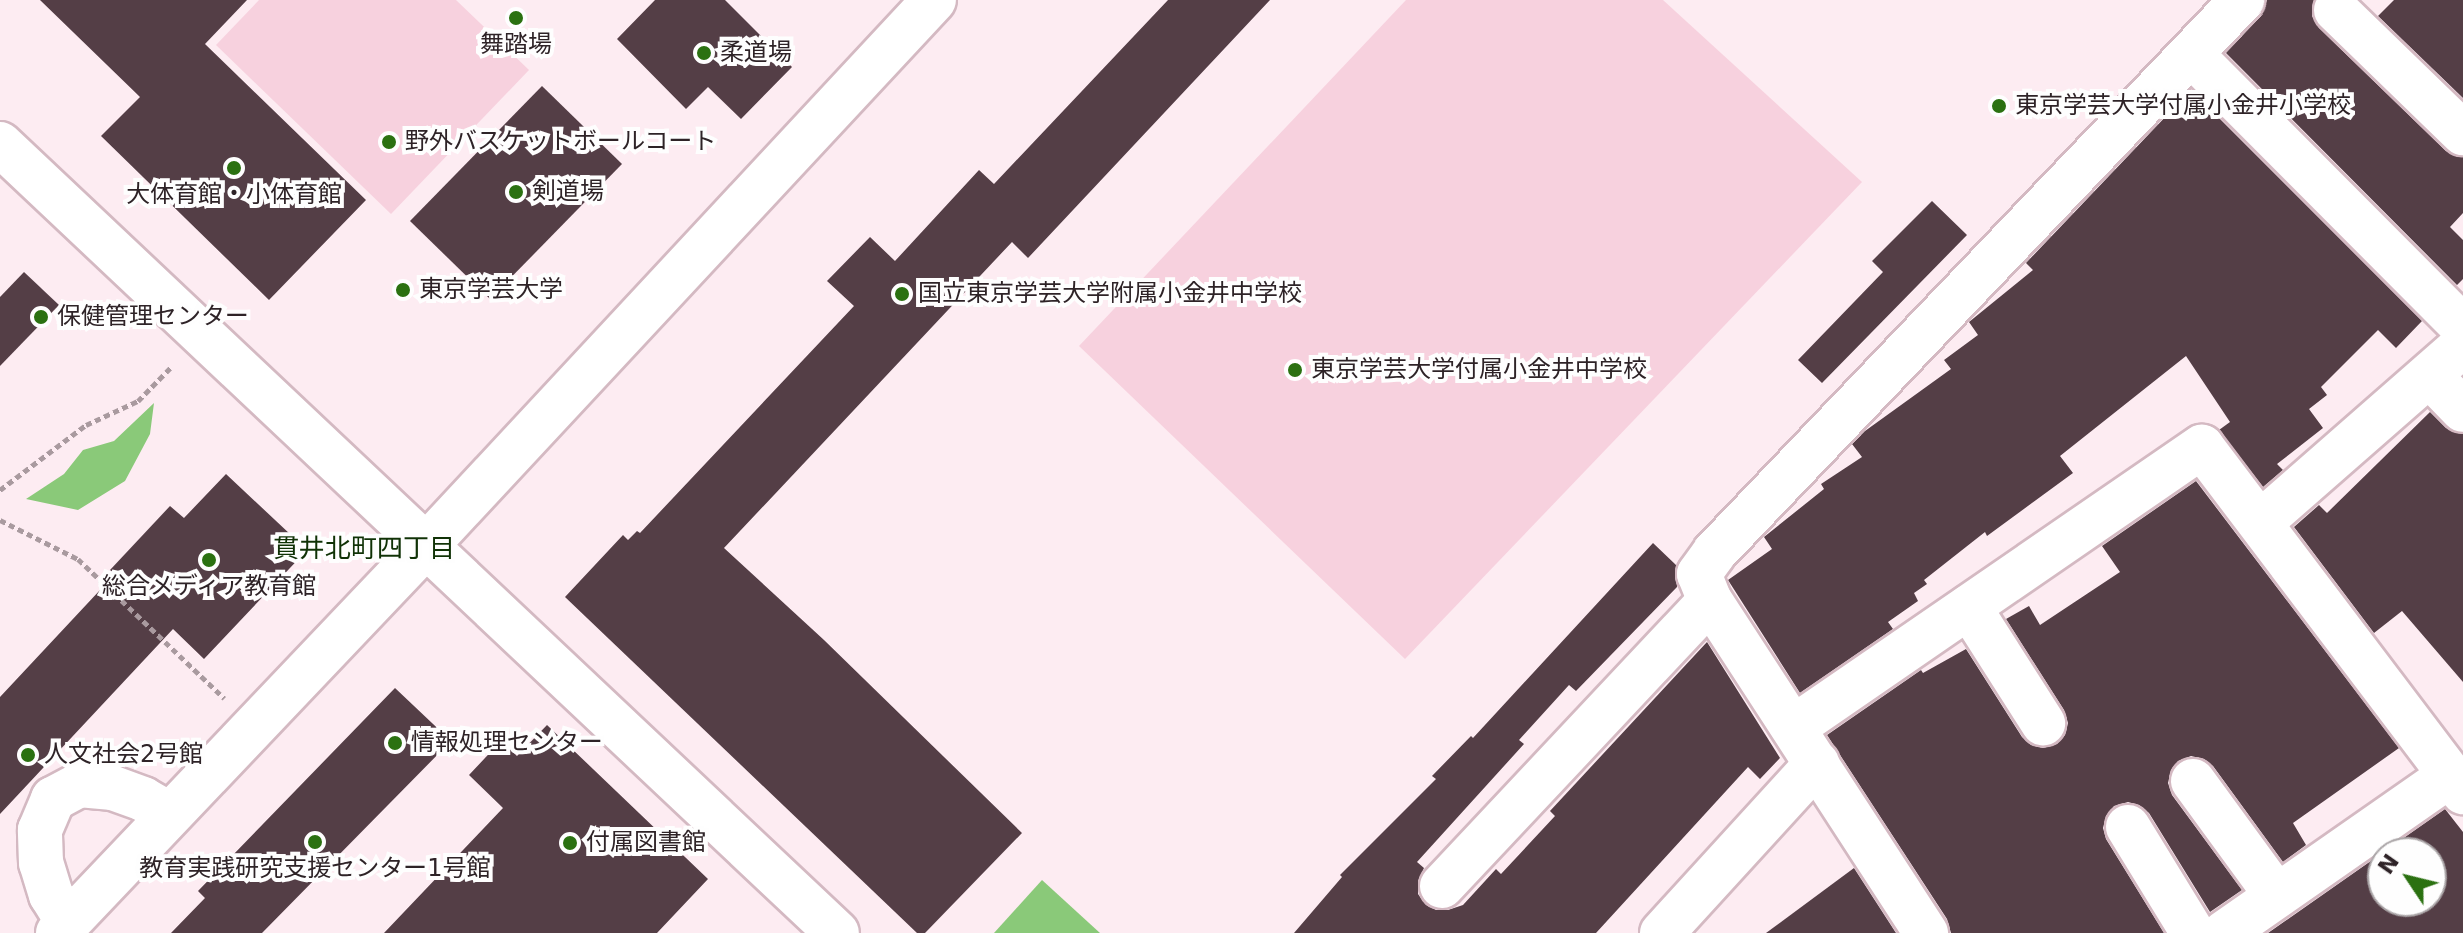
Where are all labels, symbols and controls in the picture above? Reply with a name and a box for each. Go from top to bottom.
marker: 舞踏場 [507,9,525,27]
place label: 舞踏場 [480,31,552,59]
place label: 柔道場 [720,39,792,67]
marker: 柔道場 [695,44,713,62]
place label: 東京学芸大学付属小金井小学校 [2015,92,2351,120]
marker: 東京学芸大学付属小金井小学校 [1990,97,2008,115]
place label: 野外バスケットボールコート [405,128,717,156]
marker: 野外バスケットボールコート [380,133,398,151]
marker: 大体育館・小体育館 [225,159,243,177]
place label: 剣道場 [532,178,604,206]
place label: 大体育館・小体育館 [126,181,342,209]
marker: 剣道場 [507,183,525,201]
place label: 東京学芸大学 [419,276,563,304]
place label: 国立東京学芸大学附属小金井中学校 [918,280,1302,308]
marker: 東京学芸大学 [394,281,412,299]
marker: 国立東京学芸大学附属小金井中学校 [893,285,911,303]
place label: 保健管理センター [57,303,249,331]
marker: 保健管理センター [32,308,50,326]
place label: 東京学芸大学付属小金井中学校 [1311,356,1647,384]
marker: 東京学芸大学付属小金井中学校 [1286,361,1304,379]
district label: 貫井北町四丁目 [273,533,455,565]
marker: 総合メディア教育館 [200,551,218,569]
place label: 総合メディア教育館 [101,573,317,601]
place label: 情報処理センター [411,729,603,757]
marker: 情報処理センター [386,734,404,752]
place label: 人文社会2号館 [44,741,203,769]
marker: 人文社会2号館 [19,746,37,764]
place label: 付属図書館 [586,829,706,857]
marker: 教育実践研究支援センター1号館 [306,833,324,851]
marker: 付属図書館 [561,834,579,852]
north arrow [2367,837,2447,917]
text: N [2373,849,2404,879]
place label: 教育実践研究支援センター1号館 [139,855,491,883]

